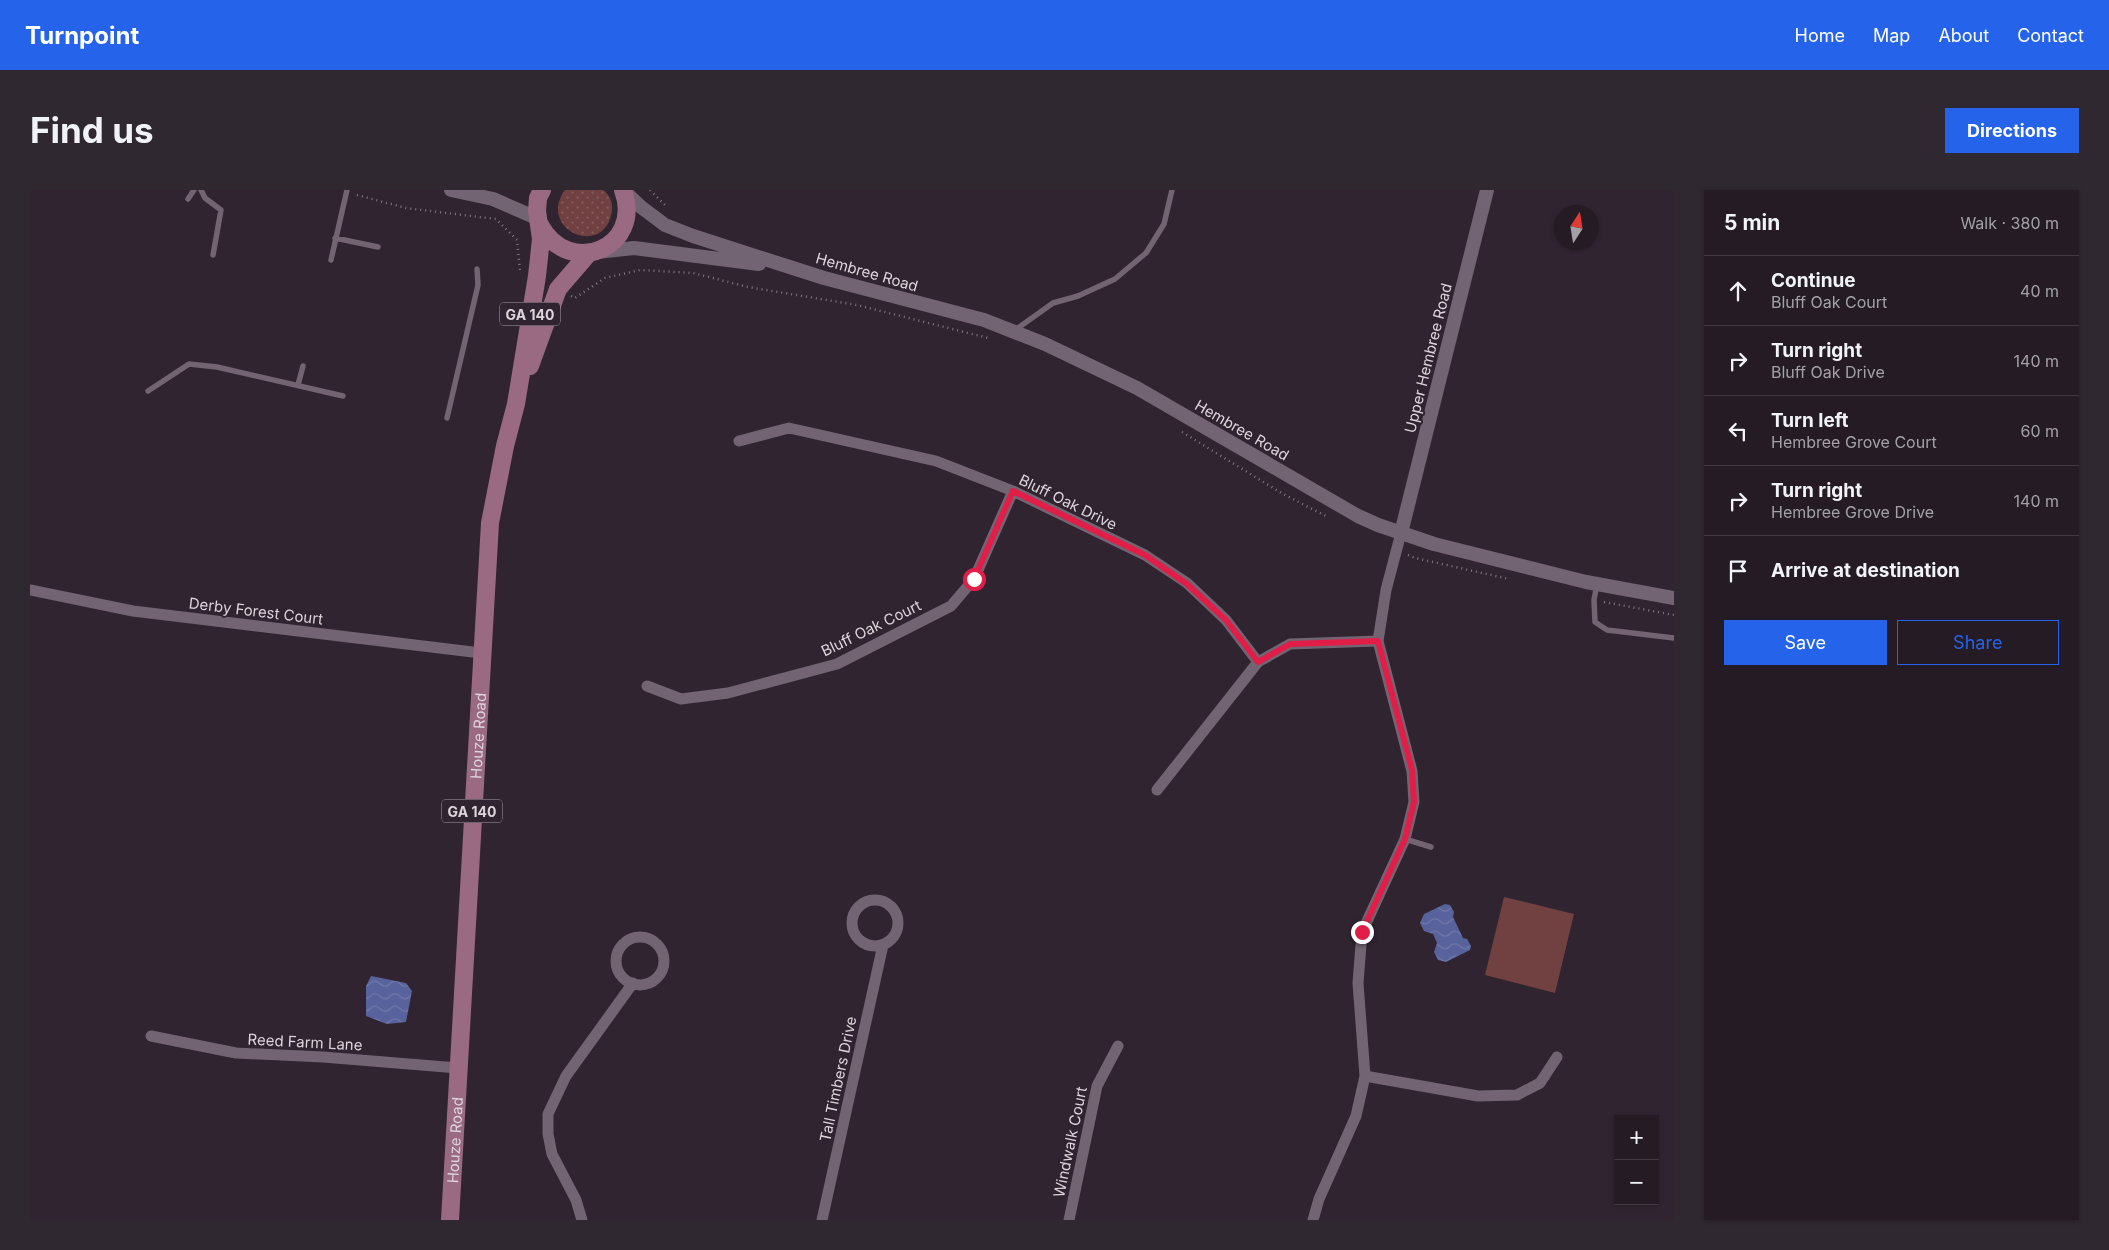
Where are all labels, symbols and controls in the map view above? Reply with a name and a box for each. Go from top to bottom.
text: Turnpoint [25,21,139,50]
text: Home [1795,25,1845,46]
text: Map [1873,25,1910,46]
text: About [1938,25,1989,46]
text: Contact [2017,25,2084,46]
button: Directions [1945,108,2079,153]
text: Find us [30,109,154,151]
north arrow [1554,205,1599,250]
text: 5 min [1724,210,1780,235]
text: Walk · 380 m [1960,213,2059,233]
street label: Hembree Road [814,248,920,296]
text: Continue [1771,269,1856,292]
icon: ahead [1724,277,1752,305]
street label: Upper Hembree Road [1400,281,1456,435]
text: 40 m [2020,281,2059,301]
text: Bluff Oak Court [1771,292,1887,312]
road number: GA 140 [500,302,560,326]
text: Turn right [1771,339,1862,362]
icon: right [1724,347,1752,375]
text: 140 m [2014,351,2059,371]
text: Bluff Oak Drive [1771,362,1885,382]
street label: Hembree Road [1192,395,1292,465]
text: Turn left [1771,409,1849,432]
icon: left [1724,417,1752,445]
text: 60 m [2020,421,2059,441]
text: Hembree Grove Court [1771,432,1937,452]
street label: Bluff Oak Drive [1016,470,1120,534]
text: Turn right [1771,479,1862,502]
icon: right [1724,487,1752,515]
text: 140 m [2014,491,2059,511]
text: Hembree Grove Drive [1771,502,1934,522]
icon: arrive [1724,557,1752,585]
text: Arrive at destination [1771,559,1960,582]
route start [963,568,986,591]
street label: Derby Forest Court [188,593,324,629]
street label: Bluff Oak Court [818,596,924,660]
button: Save [1724,620,1887,665]
button: Share [1897,620,2059,665]
street label: Houze Road [466,692,490,779]
road number: GA 140 [442,800,502,822]
route end [1351,921,1374,944]
street label: Tall Timbers Drive [815,1014,861,1144]
street label: Reed Farm Lane [247,1030,363,1054]
street label: Windwalk Court [1049,1085,1091,1199]
street label: Houze Road [443,1097,467,1184]
map controls [1614,1115,1659,1205]
button: + [1614,1115,1659,1160]
button: − [1614,1160,1659,1205]

